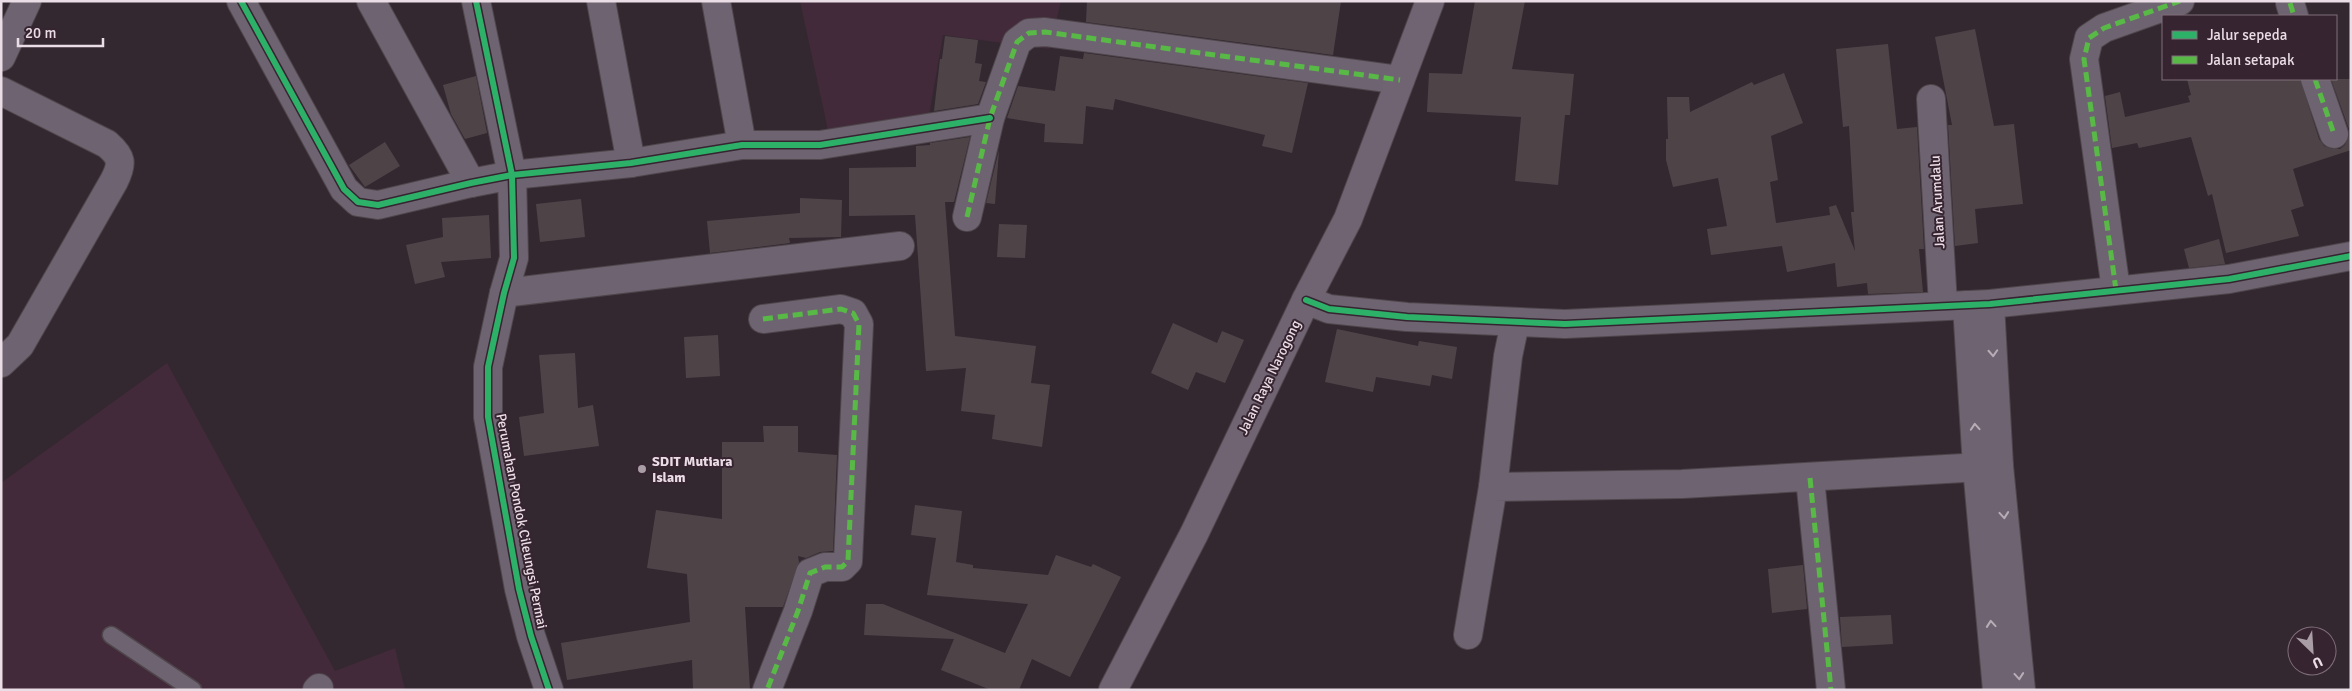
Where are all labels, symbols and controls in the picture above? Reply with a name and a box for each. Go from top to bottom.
scale bar [18,15,102,47]
legend [2162,15,2337,80]
text: 20 m [25,24,56,42]
text: Jalur sepeda [2207,26,2287,44]
text: Jalan setapak [2207,51,2295,69]
street label: Jalan Arumdalu [1927,155,1948,249]
street label: Jalan Raya Narogong [1234,317,1305,437]
one-way arrow [1987,349,1998,357]
street label: Perumahan Pondok Cileungsi Permai [492,412,551,630]
one-way arrow [1969,423,1980,431]
place label: SDIT Mutiara Islam [652,453,732,486]
marker: SDIT Mutiara Islam [636,463,648,475]
one-way arrow [1998,511,2009,519]
one-way arrow [1986,619,1997,627]
north arrow [2287,626,2337,676]
text: U [2309,653,2325,672]
one-way arrow [2013,673,2024,681]

